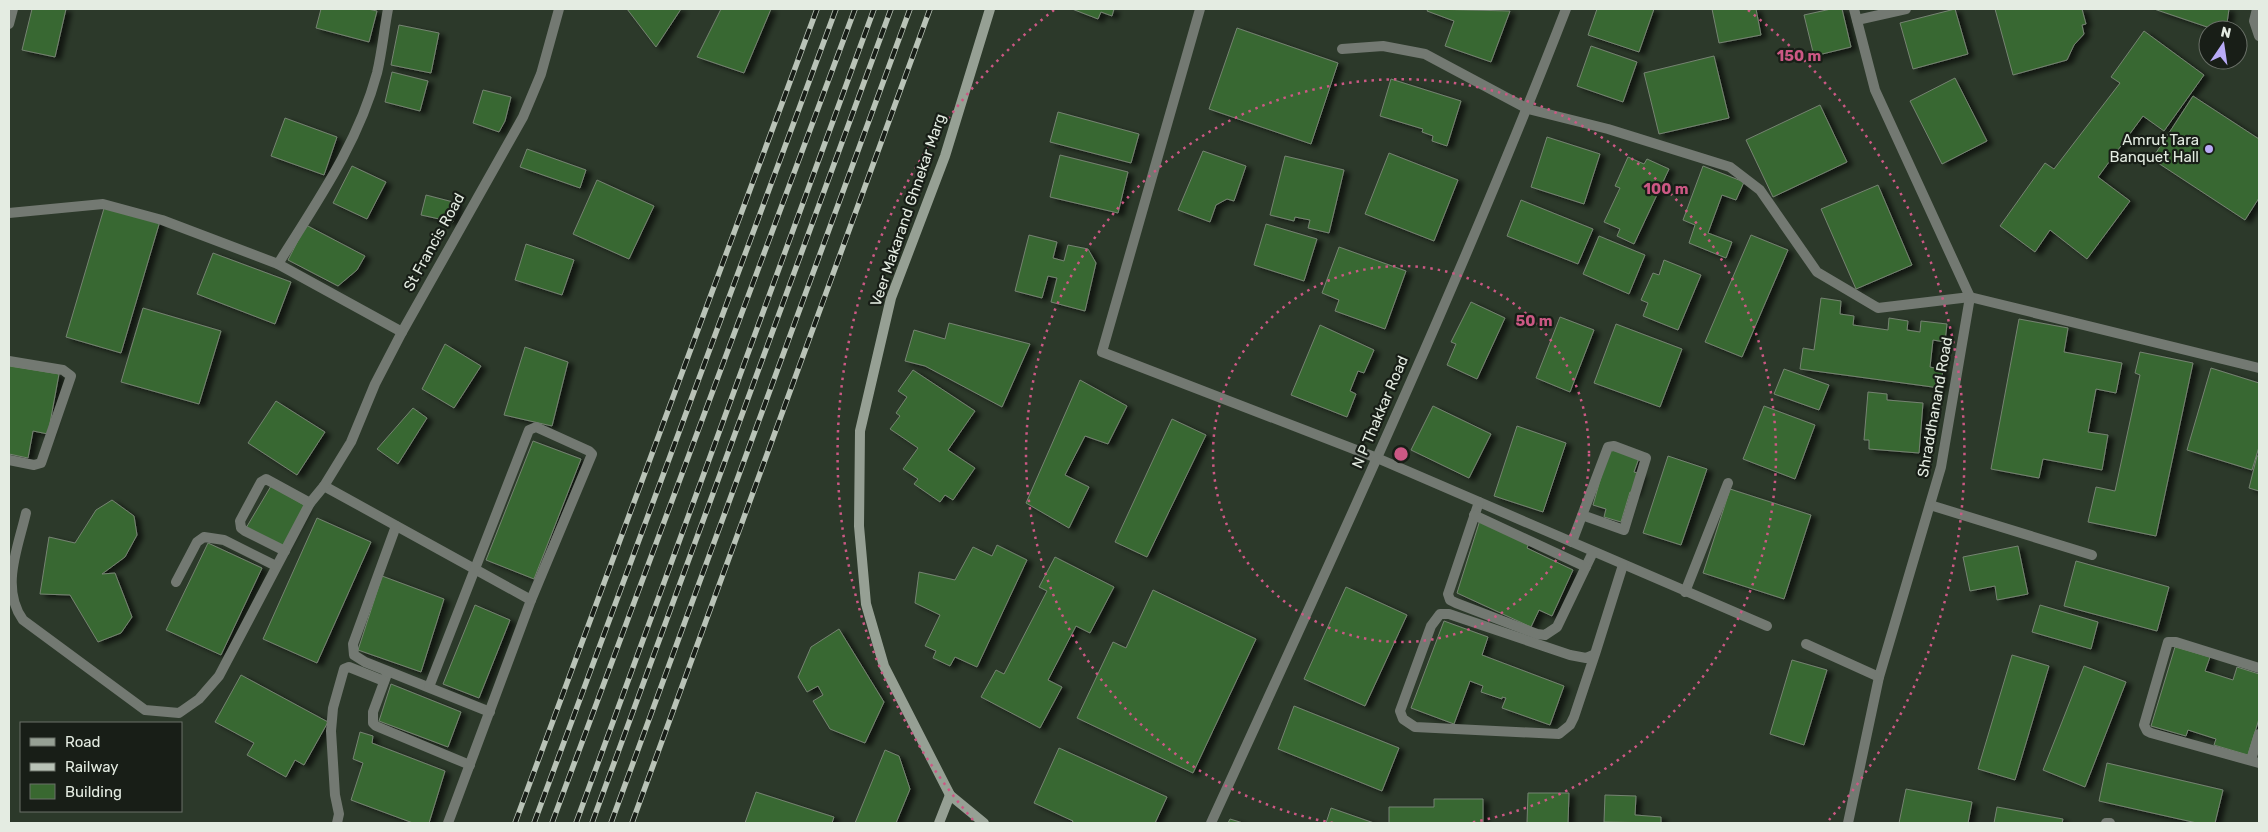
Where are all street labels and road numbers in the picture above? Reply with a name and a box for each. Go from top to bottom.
street label: Veer Makarand Ghnekar Marg [866,111,950,309]
street label: St Francis Road [400,190,468,294]
street label: Shraddhanand Road [1914,335,1956,479]
street label: N P Thakkar Road [1348,353,1412,471]

